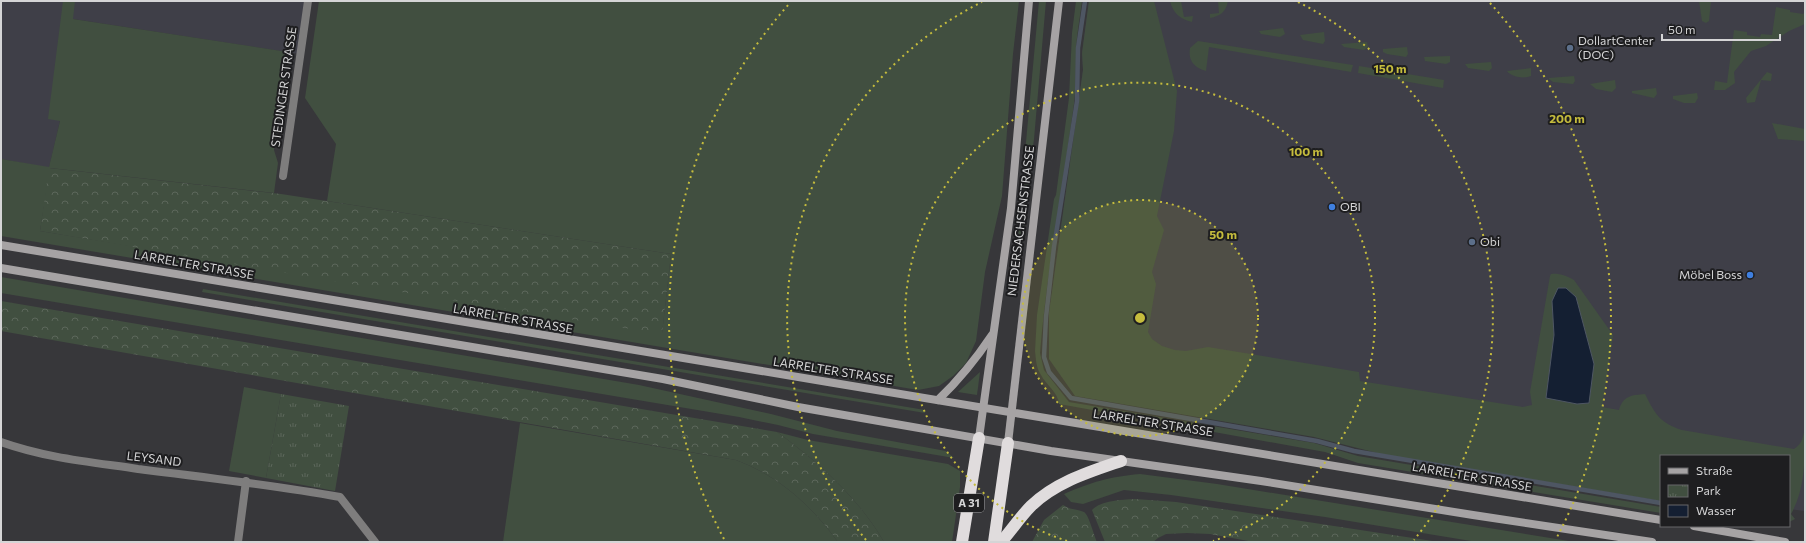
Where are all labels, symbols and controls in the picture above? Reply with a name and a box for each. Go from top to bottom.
scale bar [1662,16,1780,42]
text: 50 m [1668,22,1696,36]
street label: STEDINGER STRASSE [268,26,298,148]
place label: DollartCenter (DOC) [1578,33,1654,61]
marker: DollartCenter (DOC) [1565,43,1575,53]
text: 150 m [1373,61,1407,75]
text: 200 m [1549,111,1585,125]
text: 100 m [1289,144,1323,158]
street label: NIEDERSACHSENSTRASSE [1004,145,1036,297]
place label: OBI [1340,199,1361,213]
marker: OBI [1327,202,1337,212]
text: 50 m [1209,227,1237,241]
place label: Obi [1480,234,1500,248]
marker: Obi [1467,237,1477,247]
street label: LARRELTER STRASSE [133,247,255,281]
place label: Möbel Boss [1679,267,1742,281]
marker: Möbel Boss [1745,270,1755,280]
street label: LARRELTER STRASSE [452,301,574,335]
centre of rings [1133,311,1147,325]
street label: LARRELTER STRASSE [772,354,894,386]
street label: LARRELTER STRASSE [1092,406,1214,438]
street label: LEYSAND [126,448,182,468]
legend [1660,455,1790,527]
street label: LARRELTER STRASSE [1411,459,1533,493]
text: Straße [1696,463,1732,477]
text: Park [1696,483,1722,497]
road number: A 31 [954,494,984,512]
text: Wasser [1696,503,1736,517]

